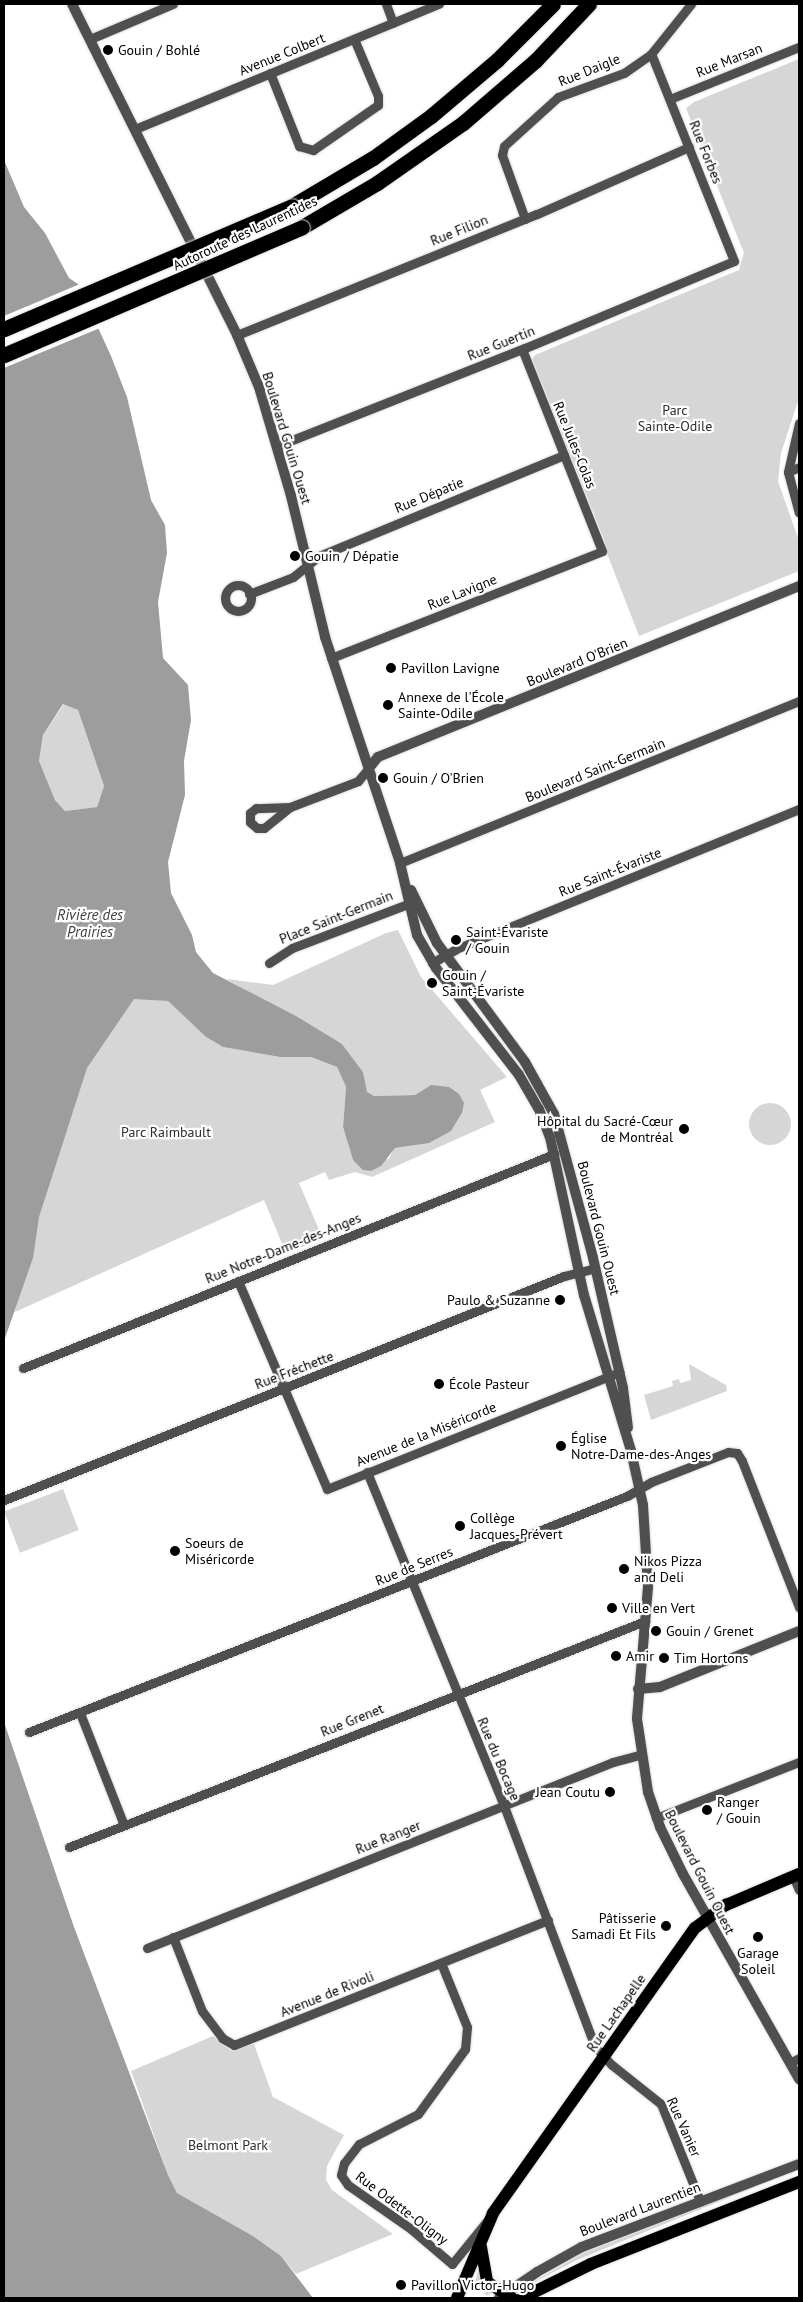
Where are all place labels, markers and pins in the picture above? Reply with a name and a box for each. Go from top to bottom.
place label: Gouin / Bohlé [118,42,200,58]
marker: Gouin / Bohlé [102,44,114,56]
place label: Gouin / Dépatie [305,548,399,564]
marker: Gouin / Dépatie [289,550,301,562]
place label: Pavillon Lavigne [401,660,500,676]
marker: Pavillon Lavigne [385,662,397,674]
place label: Annexe de l'École Sainte-Odile [398,689,504,722]
marker: Annexe de l'École Sainte-Odile [382,699,394,711]
place label: Gouin / O'Brien [393,770,484,786]
marker: Gouin / O'Brien [377,772,389,784]
place label: Saint-Évariste / Gouin [466,924,548,956]
marker: Saint-Évariste / Gouin [450,934,462,946]
place label: Gouin / Saint-Évariste [442,967,524,1000]
marker: Gouin / Saint-Évariste [426,977,438,989]
place label: Hôpital du Sacré-Cœur de Montréal [537,1113,673,1146]
marker: Hôpital du Sacré-Cœur de Montréal [677,1122,691,1136]
place label: Paulo & Suzanne [447,1292,550,1308]
marker: Paulo & Suzanne [554,1294,566,1306]
place label: École Pasteur [449,1376,529,1392]
marker: École Pasteur [433,1378,445,1390]
place label: Église Notre-Dame-des-Anges [571,1430,711,1462]
marker: Église Notre-Dame-des-Anges [555,1440,567,1452]
place label: Collège Jacques-Prévert [470,1510,563,1542]
marker: Collège Jacques-Prévert [454,1520,466,1532]
place label: Soeurs de Miséricorde [185,1535,254,1568]
marker: Soeurs de Miséricorde [169,1545,181,1557]
place label: Nikos Pizza and Deli [634,1553,702,1585]
marker: Nikos Pizza and Deli [618,1563,630,1575]
place label: Ville en Vert [622,1600,695,1616]
marker: Ville en Vert [606,1602,618,1614]
place label: Gouin / Grenet [666,1623,753,1639]
marker: Gouin / Grenet [650,1625,662,1637]
place label: Amir [626,1648,654,1664]
marker: Amir [610,1650,622,1662]
place label: Tim Hortons [674,1650,748,1666]
marker: Tim Hortons [658,1652,670,1664]
place label: Jean Coutu [536,1784,600,1800]
marker: Jean Coutu [604,1786,616,1798]
place label: Ranger / Gouin [717,1794,761,1826]
marker: Ranger / Gouin [701,1804,713,1816]
place label: Pâtisserie Samadi Et Fils [571,1910,656,1942]
marker: Pâtisserie Samadi Et Fils [660,1920,672,1932]
marker: Garage Soleil [752,1931,764,1943]
place label: Garage Soleil [737,1945,779,1978]
place label: Pavillon Victor-Hugo [411,2277,535,2293]
marker: Pavillon Victor-Hugo [395,2279,407,2291]

